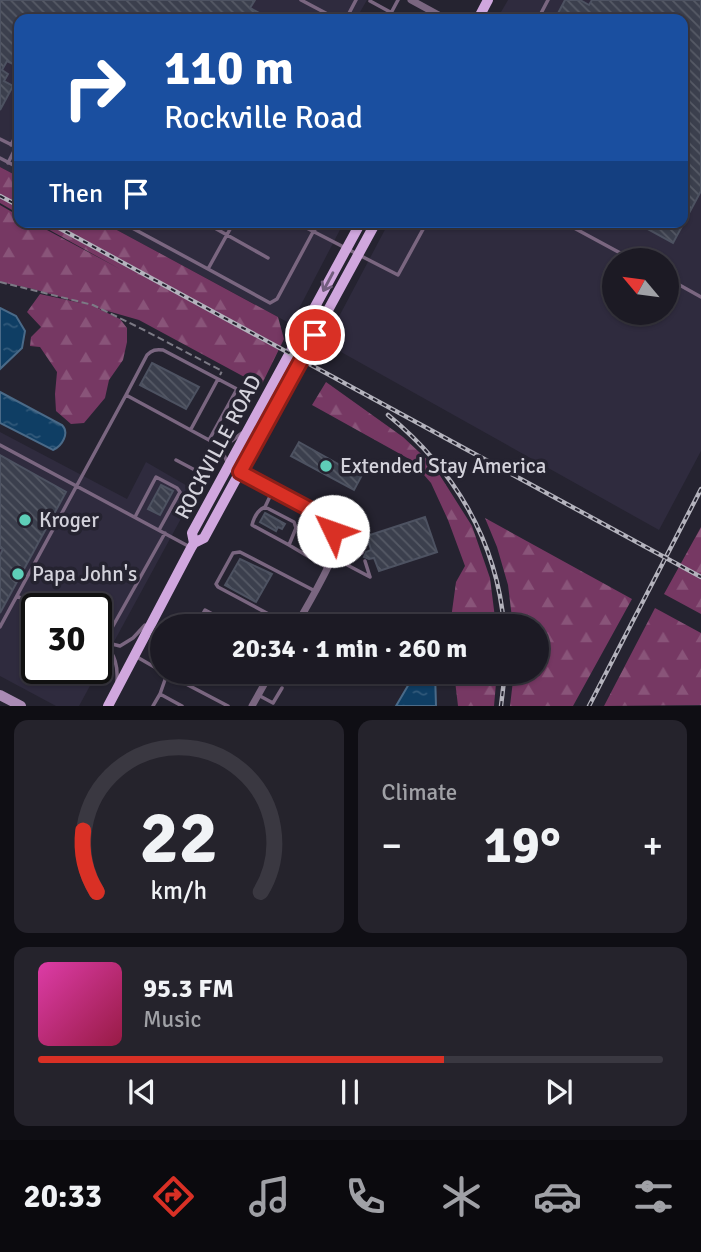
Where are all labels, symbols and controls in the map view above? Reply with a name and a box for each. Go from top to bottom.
text: 110 m [164,38,294,98]
icon: right [49,42,140,133]
text: Rockville Road [164,98,363,137]
icon: arrive [117,175,155,213]
text: Then [49,178,103,210]
north arrow [602,248,679,326]
map controls [602,248,679,325]
one-way arrow [321,272,335,292]
pin [285,305,345,365]
icon: arrive [296,316,334,354]
street label: ROCKVILLE ROAD [169,370,267,524]
place label: Extended Stay America [340,453,546,479]
marker: Extended Stay America [318,458,334,474]
position arrow [296,494,370,568]
place label: Kroger [39,507,99,533]
marker: Kroger [17,512,33,528]
place label: Papa John's [32,561,137,587]
marker: Papa John's [10,566,26,582]
speed limit sign: 30 [21,593,112,684]
text: 20:34 · 1 min · 260 m [232,633,467,665]
text: Climate [382,778,457,807]
text: 22 [139,795,218,884]
text: 19° [484,813,561,877]
text: − [382,822,402,869]
text: + [642,822,663,869]
text: km/h [150,875,207,906]
text: 95.3 FM [143,973,234,1005]
text: Music [143,1005,201,1034]
icon: previous [123,1073,161,1111]
icon: pause [331,1073,369,1111]
icon: next [540,1073,578,1111]
icon: directions [149,1172,198,1221]
icon: music [245,1172,294,1221]
icon: phone [341,1172,390,1221]
icon: climate [437,1172,486,1221]
icon: car [533,1172,582,1221]
icon: filters [629,1172,678,1221]
text: 20:33 [23,1177,102,1216]

